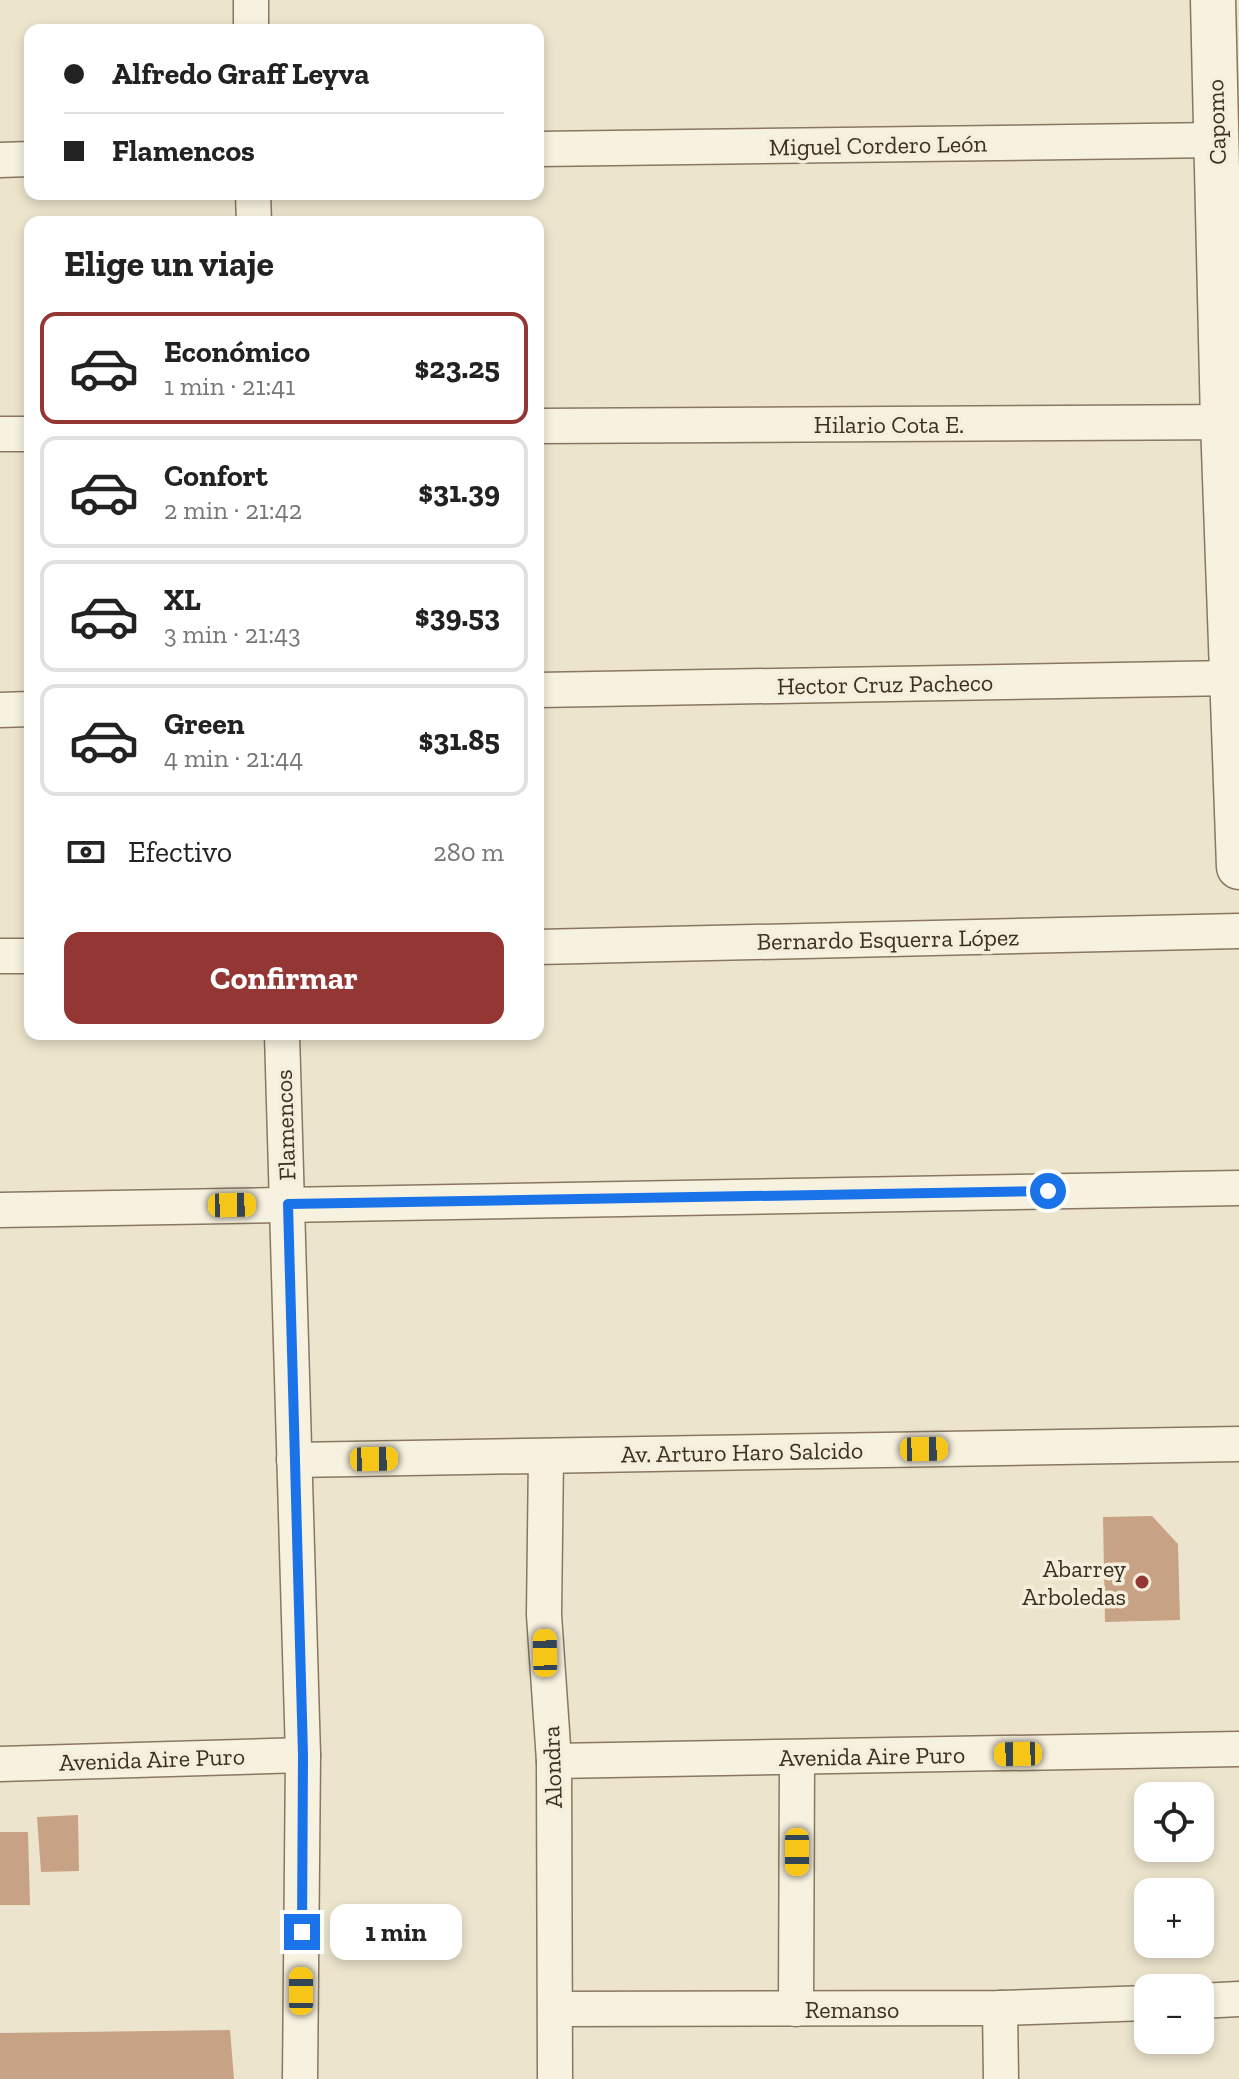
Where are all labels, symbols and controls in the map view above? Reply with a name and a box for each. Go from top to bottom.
text: Alfredo Graff Leyva [112,56,369,92]
street label: Capomo [1200,79,1232,165]
street label: Miguel Cordero León [769,129,988,161]
text: Flamencos [112,133,255,169]
text: Elige un viaje [64,242,274,285]
icon: car [68,332,140,404]
text: Económico [164,334,310,370]
text: $23.25 [415,350,500,386]
text: 1 min · 21:41 [164,370,295,402]
street label: Hilario Cota E. [814,410,964,439]
icon: car [68,456,140,528]
text: Confort [164,458,268,494]
text: $31.39 [418,474,500,510]
text: 2 min · 21:42 [164,494,302,526]
icon: car [68,580,140,652]
text: XL [164,582,201,618]
text: $39.53 [415,598,500,634]
text: 3 min · 21:43 [164,618,301,650]
street label: Hector Cruz Pacheco [777,668,993,700]
icon: car [68,704,140,776]
text: Green [164,706,244,742]
text: $31.85 [418,722,500,758]
text: 4 min · 21:44 [164,742,303,774]
icon: cash [64,830,108,874]
text: Efectivo [128,834,232,870]
text: 280 m [433,836,504,868]
street label: Bernardo Esquerra López [756,922,1020,956]
button: Confirmar [64,932,504,1024]
street label: Flamencos [269,1069,301,1181]
route start [1030,1173,1066,1209]
car [208,1193,256,1217]
street label: Av. Arturo Haro Salcido [621,1435,863,1469]
car [900,1437,948,1461]
car [350,1447,398,1471]
place label: Abarrey Arboledas [1022,1554,1127,1611]
marker: Abarrey Arboledas [1133,1573,1151,1591]
car [533,1629,557,1677]
street label: Alondra [536,1725,568,1809]
street label: Avenida Aire Puro [779,1740,965,1772]
street label: Avenida Aire Puro [58,1741,246,1777]
car [994,1742,1042,1766]
map controls [1134,1782,1214,2054]
button: locate [1134,1782,1214,1862]
car [785,1828,809,1876]
button: + [1134,1878,1214,1958]
callout: 1 min [330,1904,462,1960]
route end [284,1914,320,1950]
text: 1 min [365,1916,427,1948]
car [289,1967,313,2015]
button: − [1134,1974,1214,2054]
street label: Remanso [805,1995,899,2024]

